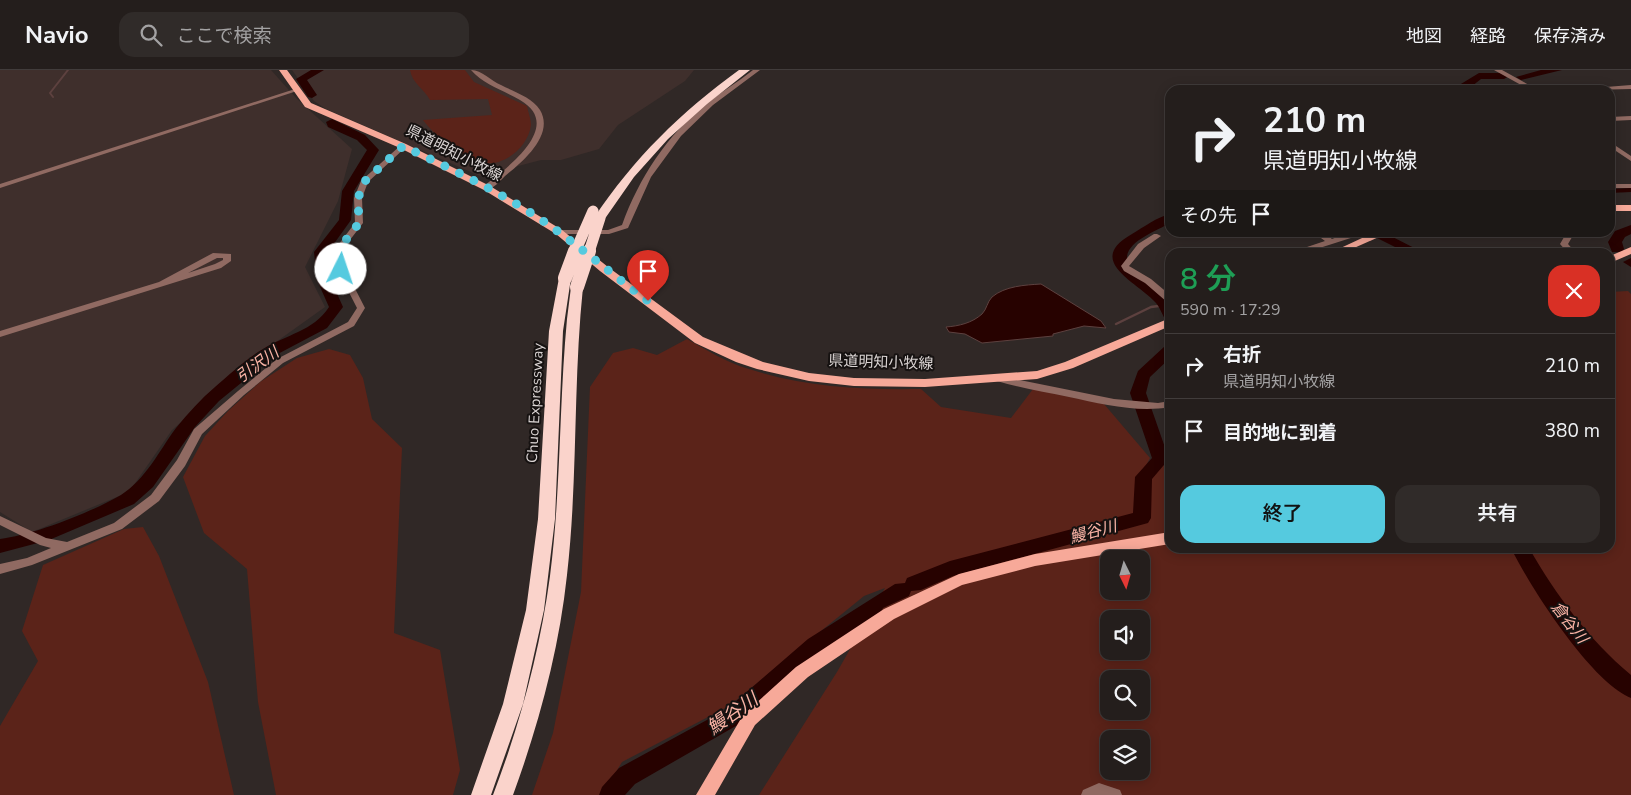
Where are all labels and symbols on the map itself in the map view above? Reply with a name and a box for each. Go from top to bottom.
street label: 県道明知小牧線 [403,120,505,186]
position arrow [314,242,366,294]
pin [627,250,669,301]
water label: 引沢川 [232,341,285,388]
street label: Chuo Expressway [522,342,548,464]
street label: 県道明知小牧線 [828,350,934,374]
water label: 鰻谷川 [1067,515,1121,549]
north arrow [1100,550,1150,600]
water label: 倉谷川 [1546,597,1594,650]
water label: 鰻谷川 [702,686,765,741]

